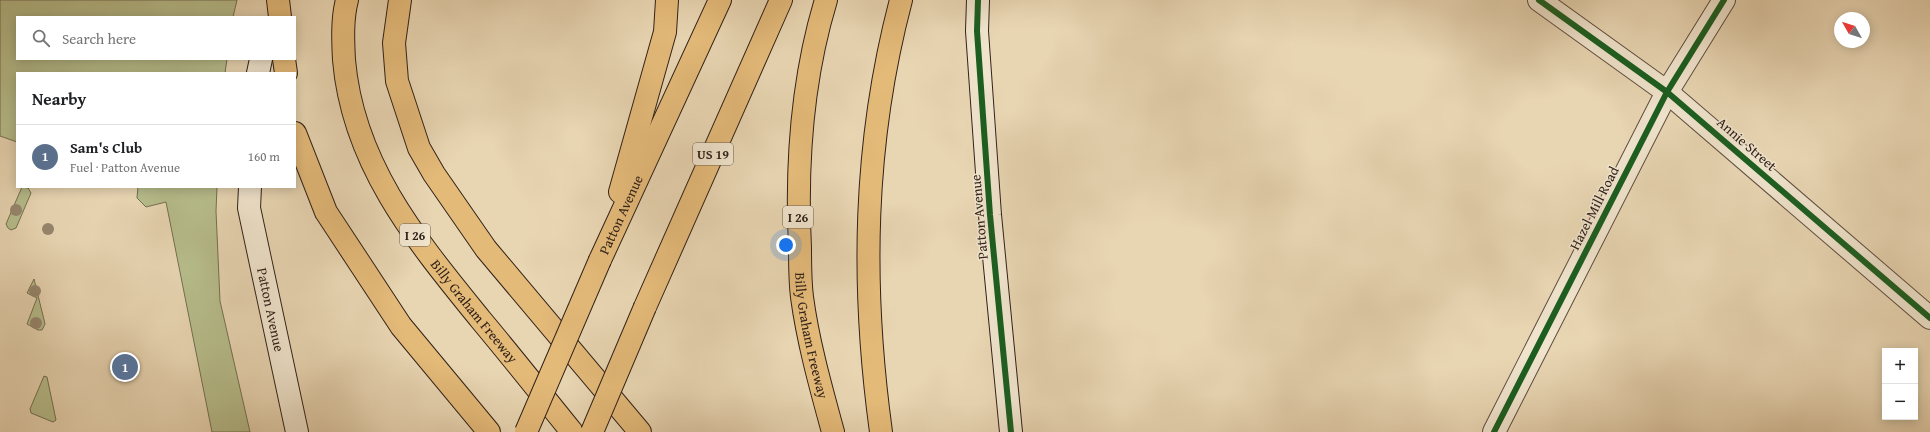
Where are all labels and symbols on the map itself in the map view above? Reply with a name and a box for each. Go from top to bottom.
north arrow [1834,12,1870,48]
street label: Annie Street [1713,112,1781,176]
road number: US 19 [693,143,733,165]
street label: Hazel Mill Road [1564,162,1624,253]
street label: Patton Avenue [594,171,648,257]
street label: Patton Avenue [965,173,993,260]
road number: I 26 [783,206,813,228]
road number: I 26 [400,224,430,246]
your location [776,235,796,255]
street label: Billy Graham Freeway [426,255,522,367]
street label: Patton Avenue [252,266,290,354]
street label: Billy Graham Freeway [790,272,834,401]
pin: 1 [112,352,138,382]

